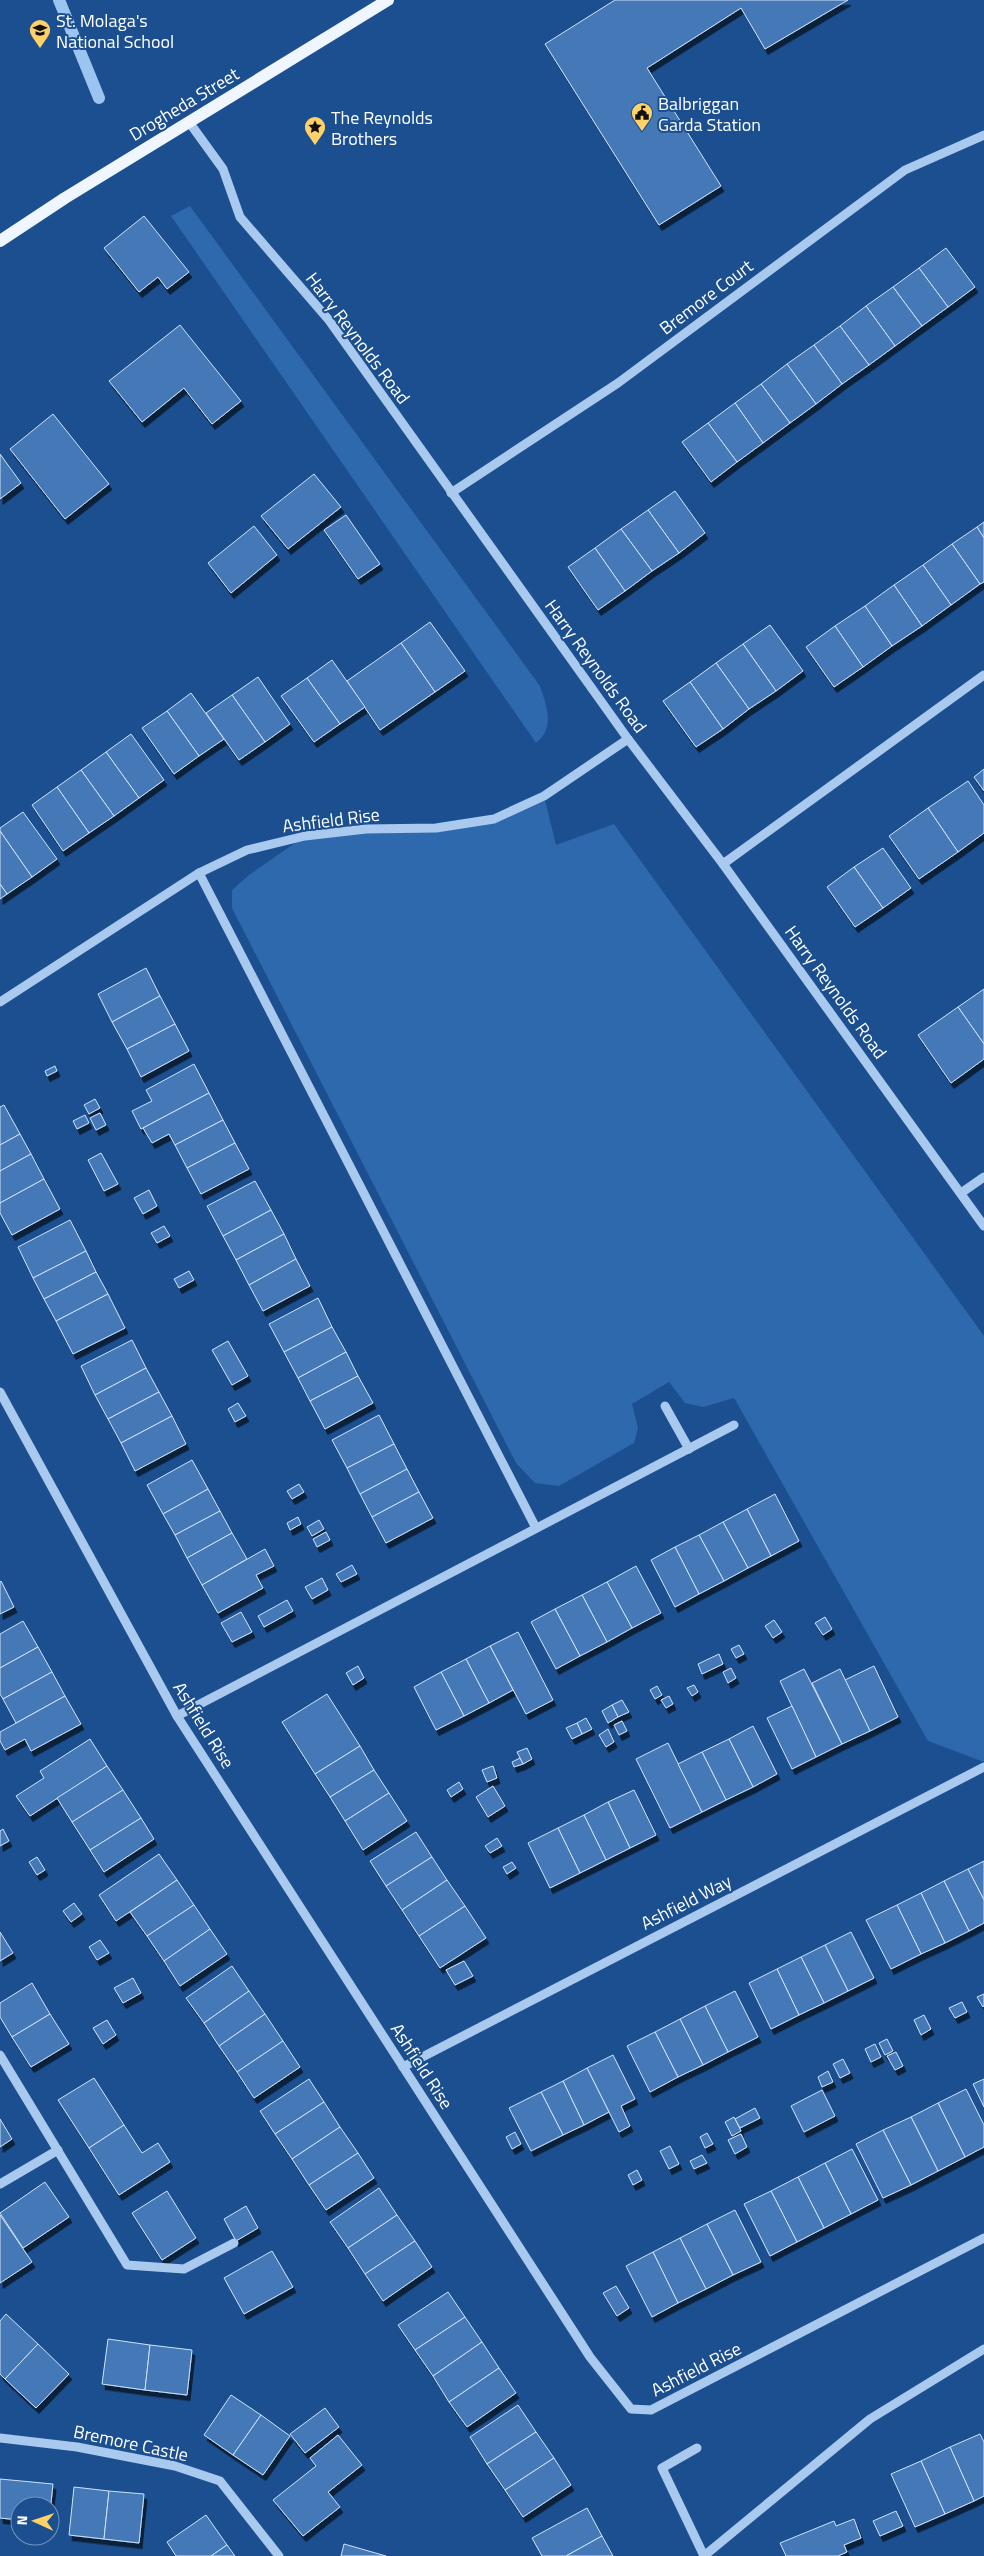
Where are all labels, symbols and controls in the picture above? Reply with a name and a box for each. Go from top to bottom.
place label: St. Molaga's National School [56,7,174,55]
school or university icon: St. Molaga's National School [28,18,52,49]
street label: Drogheda Street [124,60,245,148]
place label: Balbriggan Garda Station [658,90,761,138]
public building icon: Balbriggan Garda Station [630,101,654,132]
place label: The Reynolds Brothers [331,104,433,152]
place icon: The Reynolds Brothers [303,115,327,146]
street label: Bremore Court [654,252,759,341]
street label: Harry Reynolds Road [299,266,417,410]
street label: Harry Reynolds Road [538,594,654,738]
street label: Ashfield Rise [281,801,381,839]
street label: Harry Reynolds Road [778,920,894,1064]
street label: Ashfield Rise [167,1676,241,1774]
street label: Ashfield Way [636,1867,736,1936]
street label: Ashfield Rise [384,2018,460,2114]
street label: Ashfield Rise [646,2335,746,2403]
street label: Bremore Castle [71,2418,191,2468]
north arrow [10,2496,60,2546]
text: N [11,2515,32,2526]

